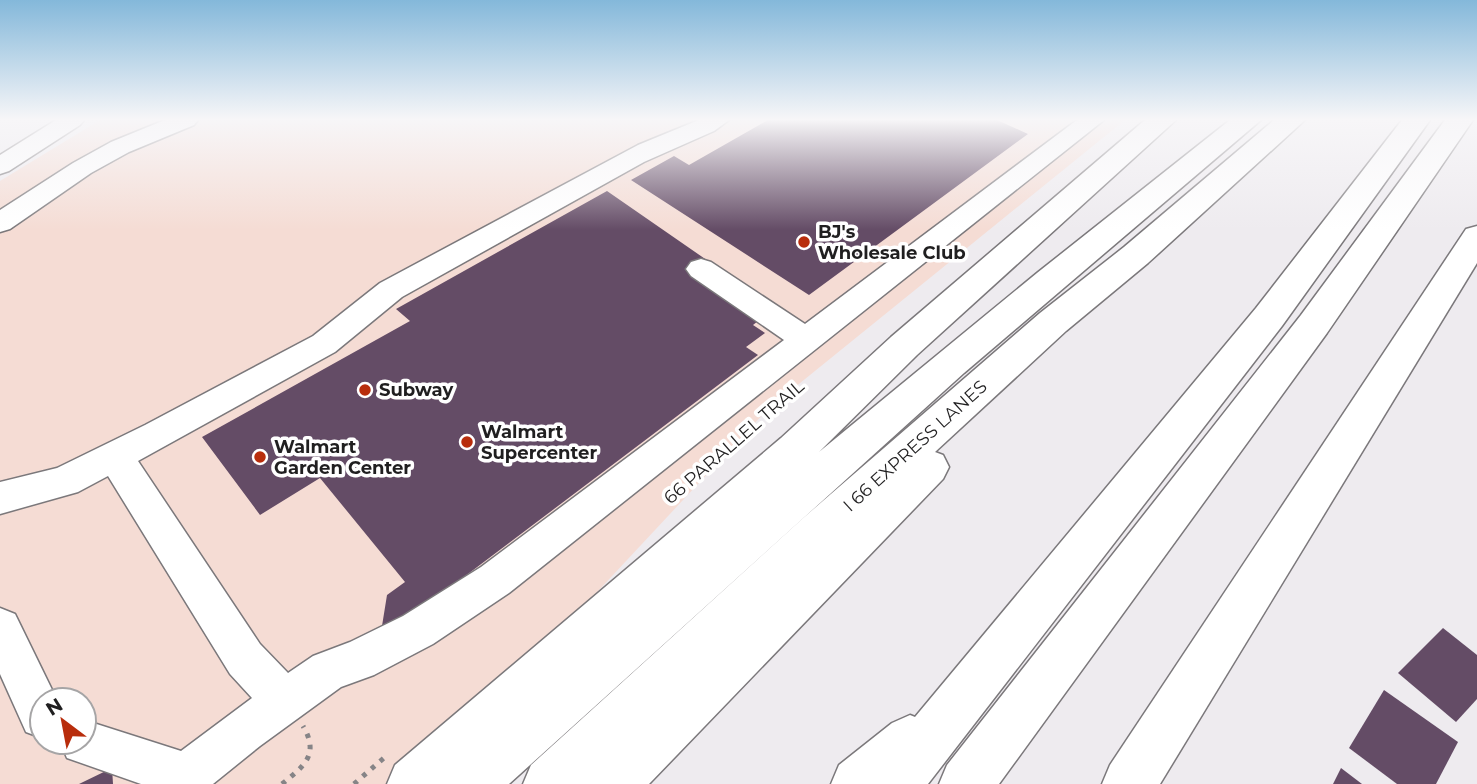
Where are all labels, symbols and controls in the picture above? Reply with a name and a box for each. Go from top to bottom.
place label: BJ's Wholesale Club [818,221,966,264]
marker: BJ's Wholesale Club [796,234,812,250]
street label: 66 PARALLEL TRAIL [659,375,809,509]
street label: I 66 EXPRESS LANES [839,376,991,516]
place label: Subway [379,379,453,401]
marker: Subway [357,382,373,398]
place label: Walmart Supercenter [481,421,597,464]
marker: Walmart Supercenter [459,434,475,450]
place label: Walmart Garden Center [274,436,411,479]
marker: Walmart Garden Center [252,449,268,465]
north arrow [28,686,98,756]
text: N [42,693,67,721]

